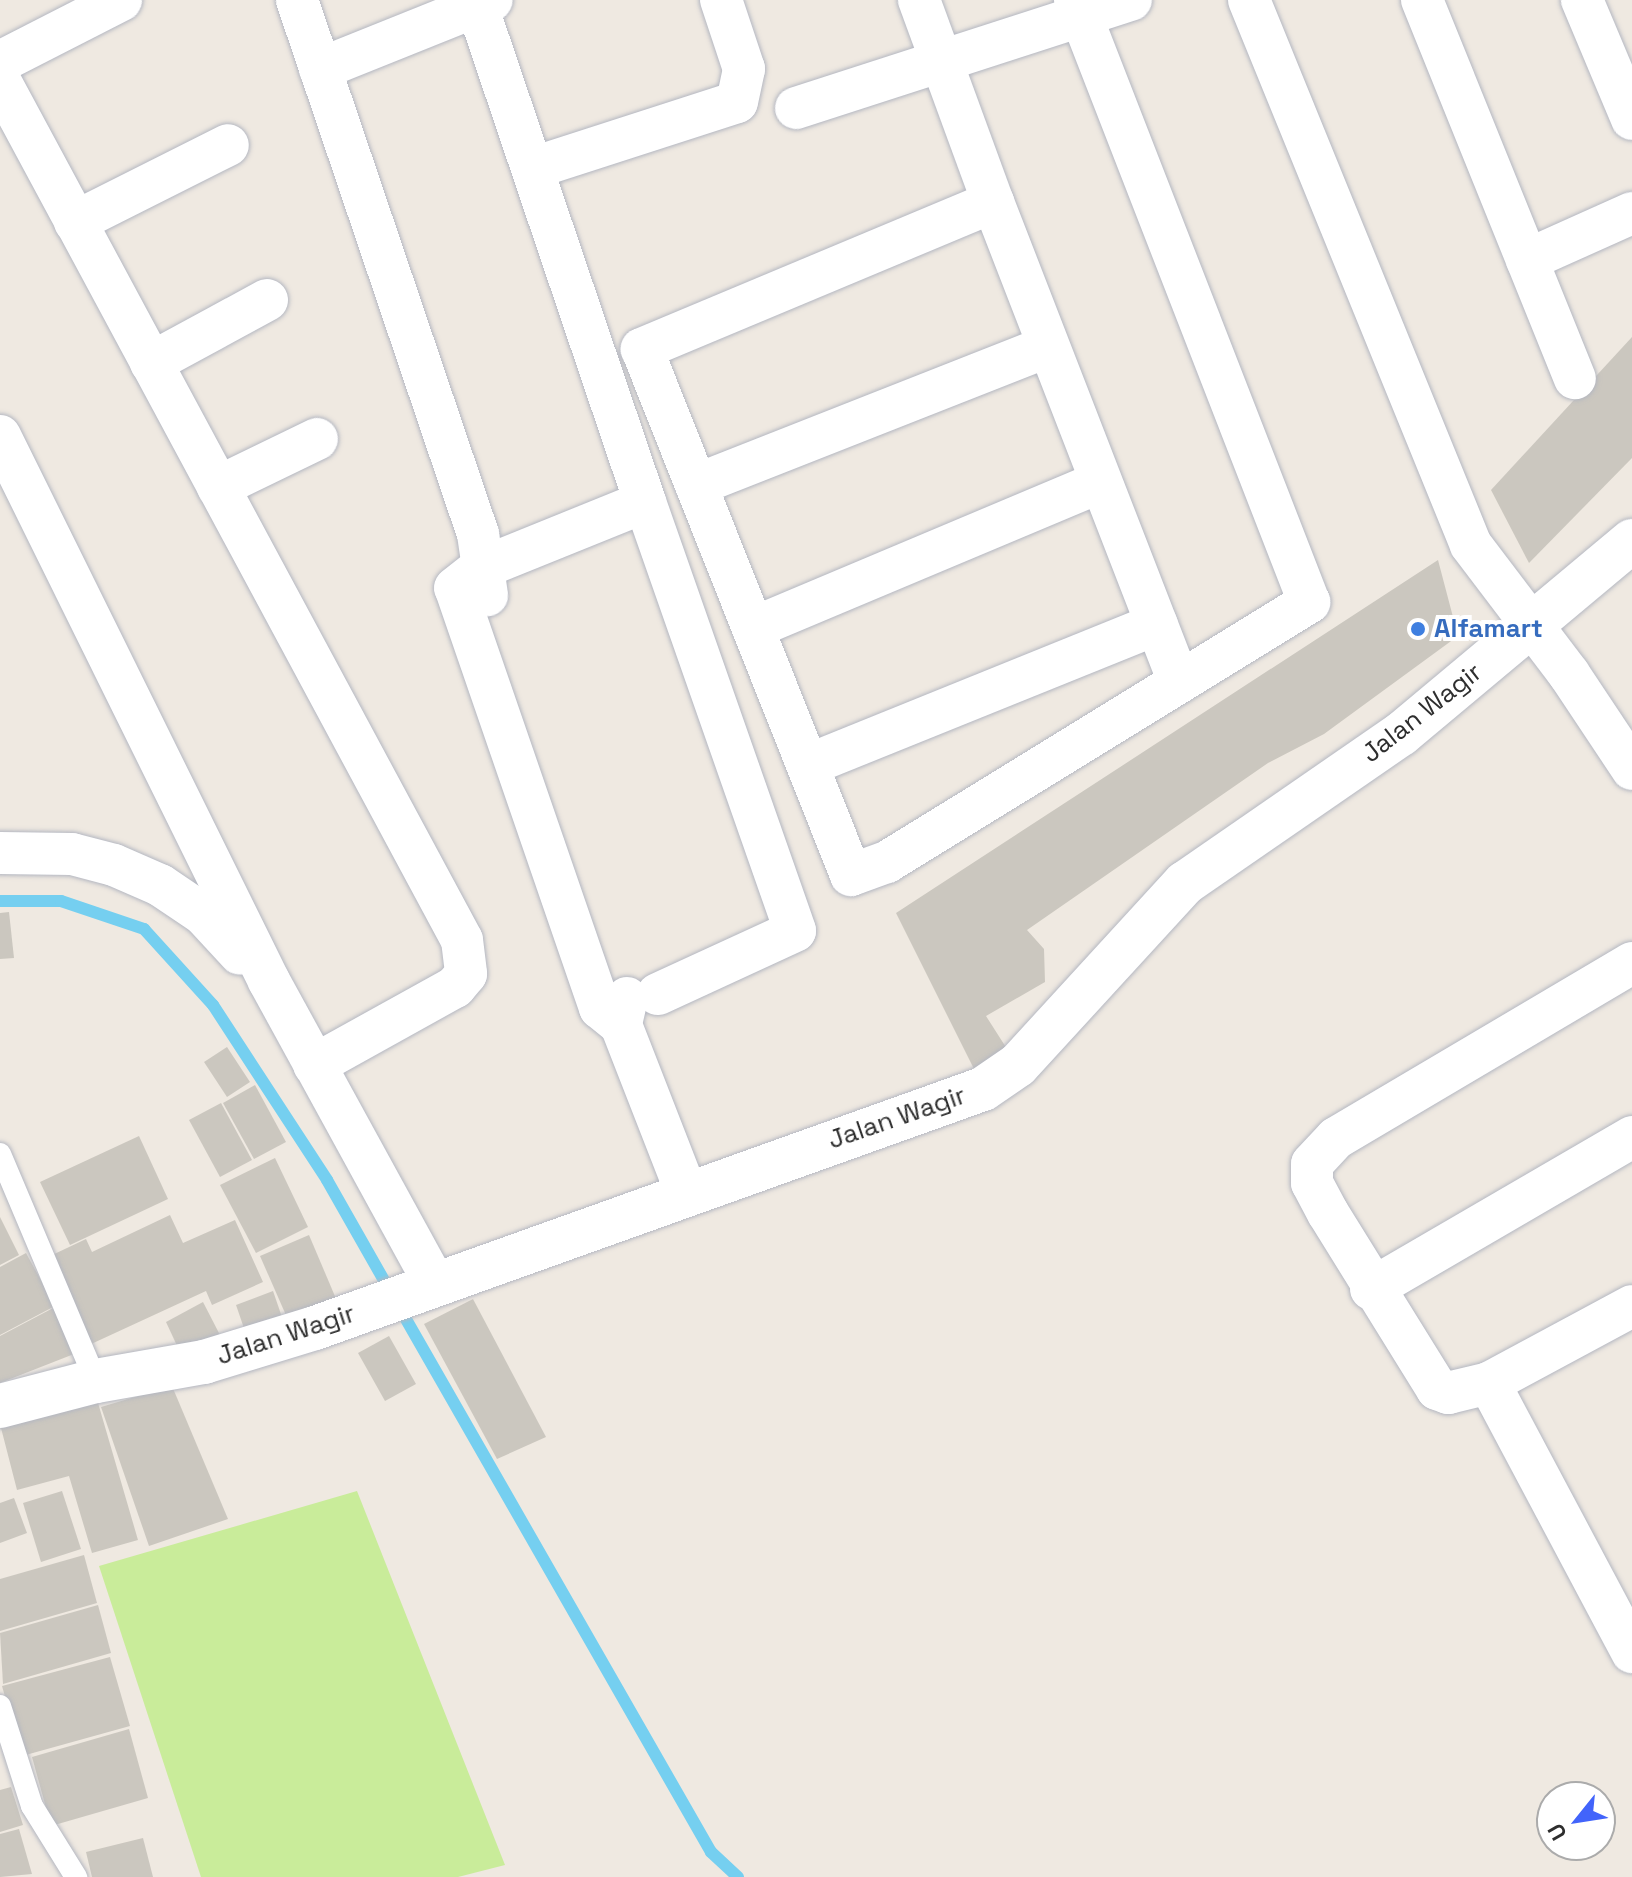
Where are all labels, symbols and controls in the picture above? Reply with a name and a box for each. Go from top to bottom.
place label: Alfamart [1434,613,1543,645]
marker: Alfamart [1409,620,1427,638]
street label: Jalan Wagir [1356,656,1488,770]
street label: Jalan Wagir [824,1080,970,1156]
street label: Jalan Wagir [213,1298,359,1372]
north arrow [1536,1781,1616,1861]
text: U [1541,1819,1573,1845]

